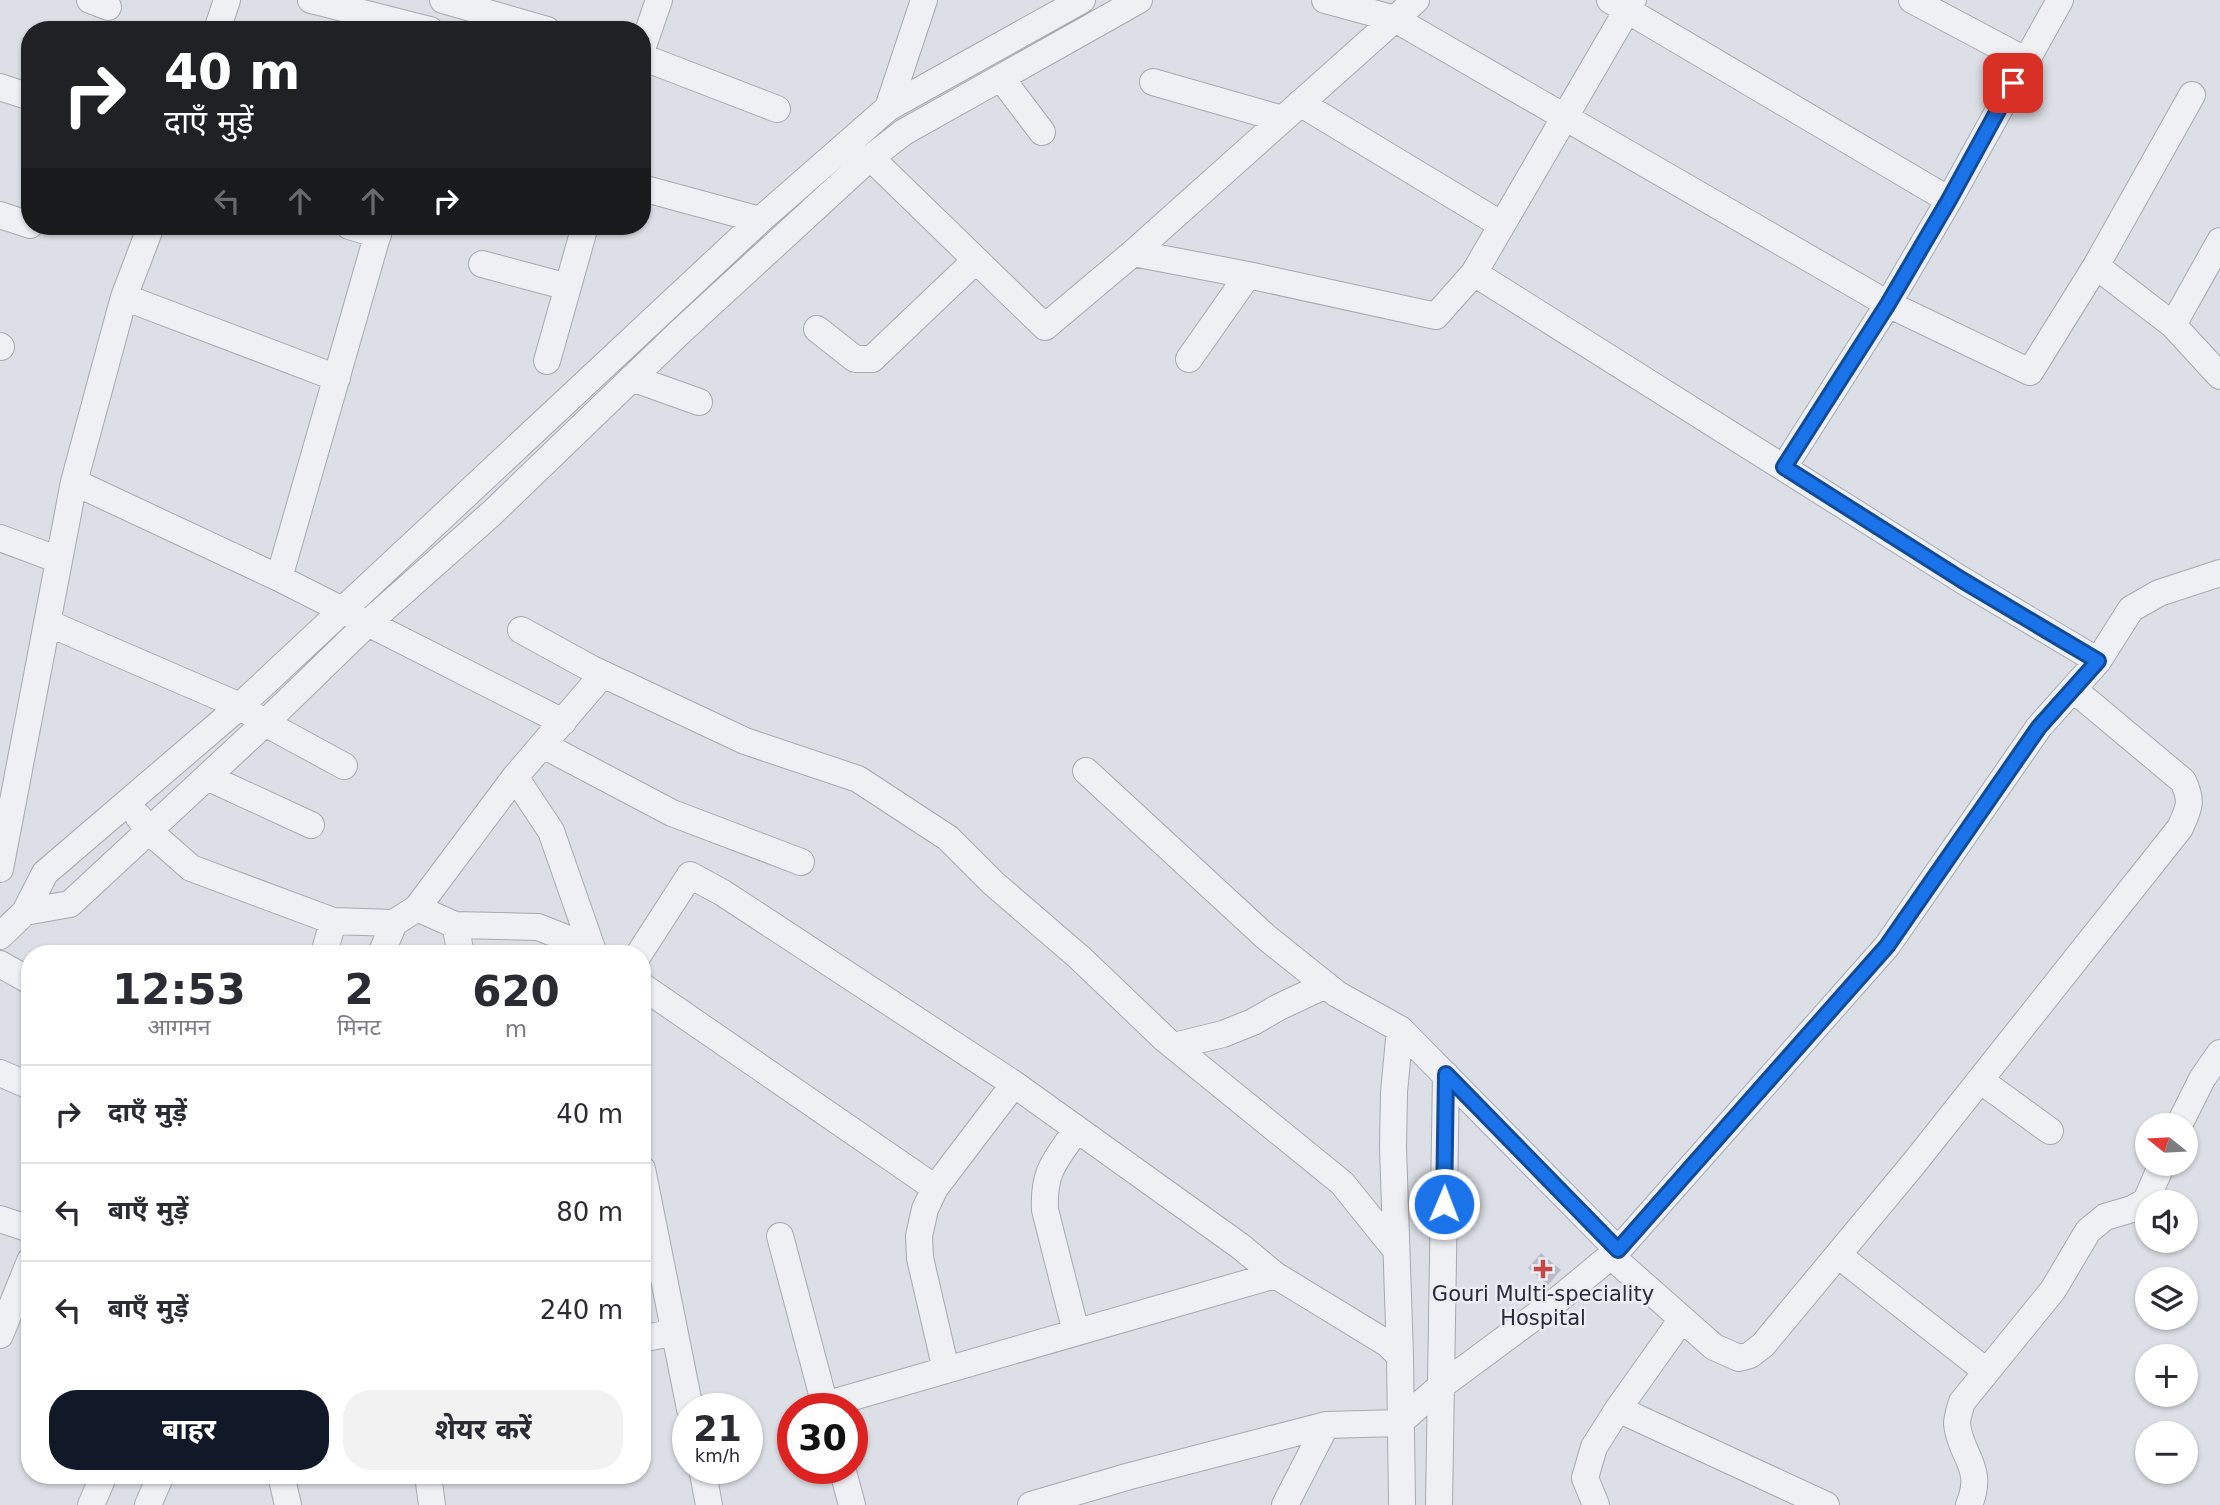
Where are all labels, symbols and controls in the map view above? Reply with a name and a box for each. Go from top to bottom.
text: 40 m [164,44,300,101]
icon: right [49,49,140,140]
pin [1983,53,2043,113]
icon: arrive [1994,64,2032,102]
text: दाएँ मुड़ें [164,103,253,141]
icon: left [208,182,246,220]
icon: ahead [281,182,319,220]
icon: ahead [354,182,392,220]
icon: right [427,182,465,220]
text: 12:53 [112,965,246,1014]
text: 2 [344,965,374,1014]
text: 620 [472,967,560,1016]
text: आगमन [147,1014,210,1040]
text: मिनट [337,1014,381,1040]
text: m [505,1016,527,1042]
icon: right [49,1095,87,1133]
text: दाएँ मुड़ें [108,1097,187,1127]
text: 40 m [556,1099,623,1129]
north arrow [2135,1113,2198,1176]
map controls [2135,1113,2198,1484]
position arrow [1407,1167,1481,1241]
button: sound [2135,1190,2198,1253]
icon: left [49,1193,87,1231]
text: बाएँ मुड़ें [108,1195,188,1225]
text: 80 m [556,1197,623,1227]
marker: Gouri Multi-speciality Hospital [1533,1259,1553,1279]
button: layers [2135,1267,2198,1330]
place label: Gouri Multi-speciality Hospital [1432,1282,1654,1330]
icon: left [49,1291,87,1329]
text: बाएँ मुड़ें [108,1293,188,1323]
text: 240 m [540,1295,623,1325]
button: + [2135,1344,2198,1407]
button: बाहर [49,1390,329,1470]
button: शेयर करें [343,1390,623,1470]
speed limit sign: 30 [777,1393,868,1484]
text: 21 [693,1409,742,1449]
button: − [2135,1421,2198,1484]
text: km/h [695,1445,740,1466]

